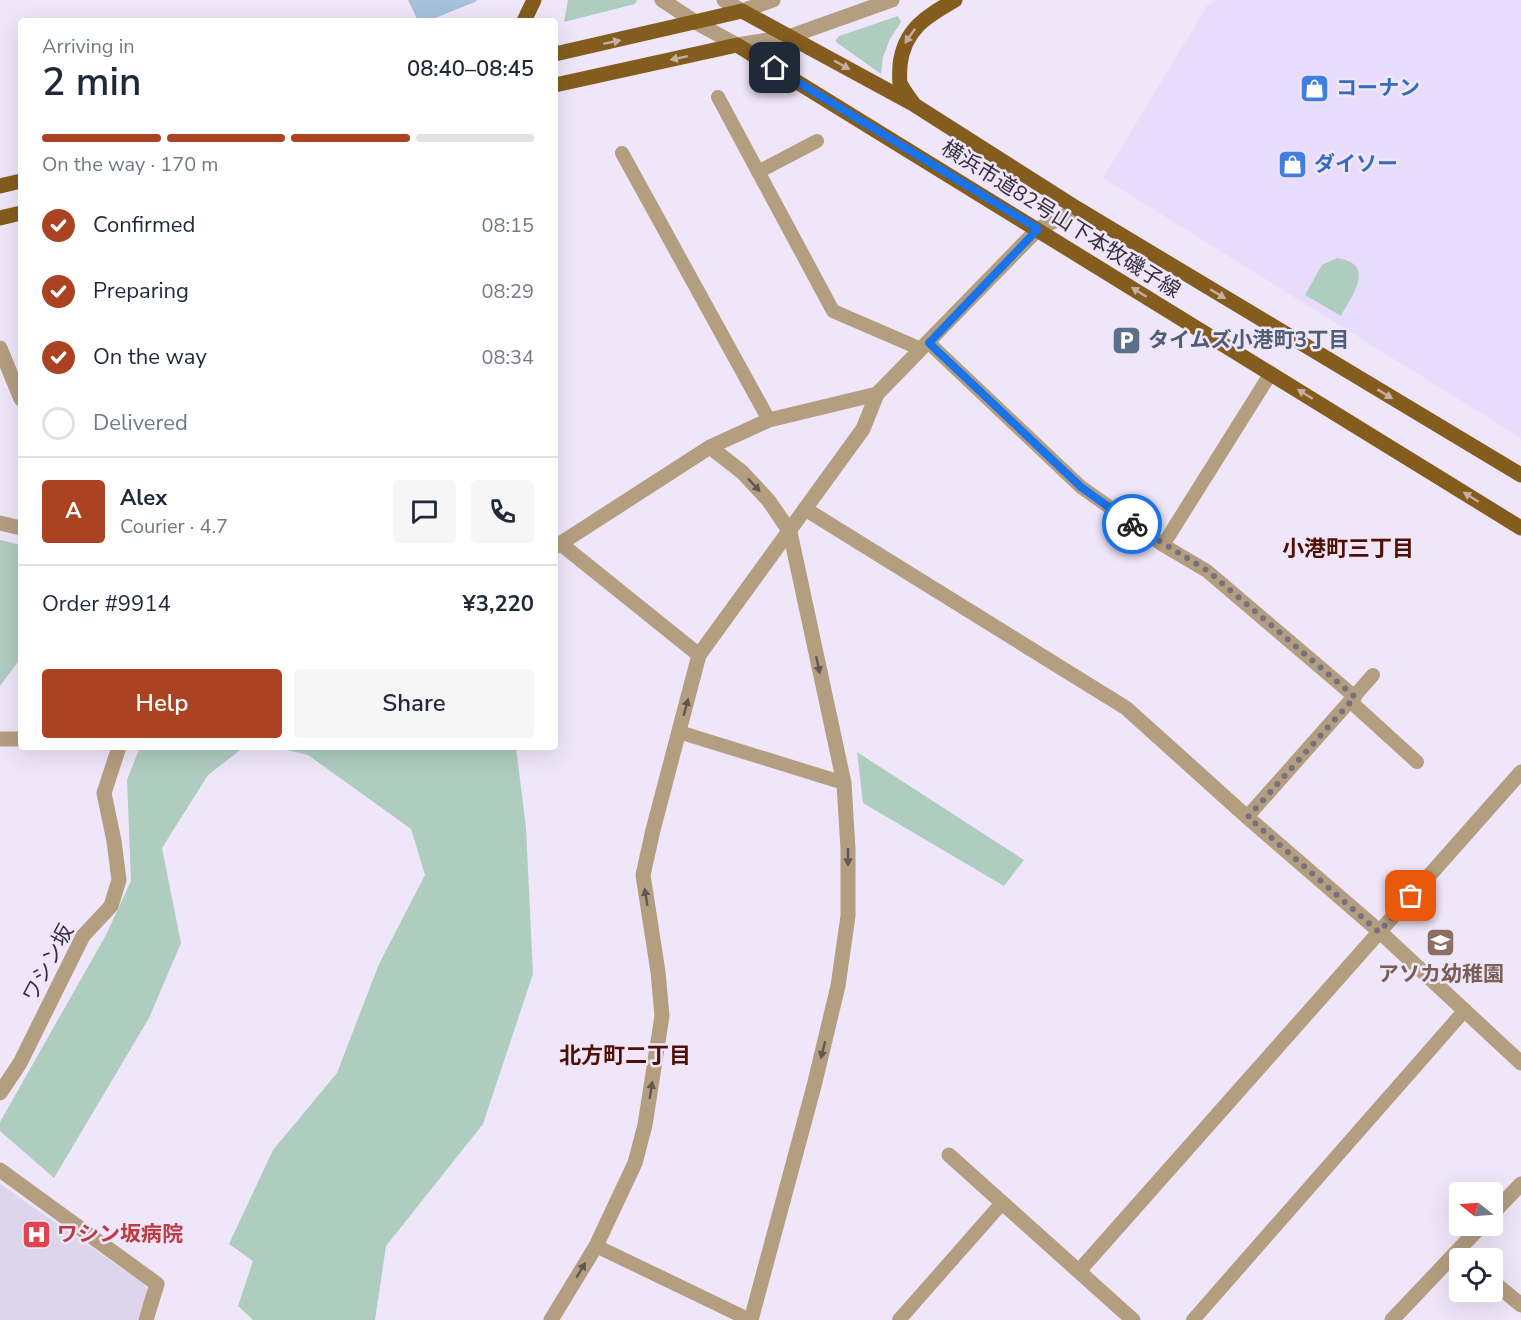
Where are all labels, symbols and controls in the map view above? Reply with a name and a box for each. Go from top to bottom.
one-way arrow [904,27,916,43]
text: Arriving in [42,33,135,60]
one-way arrow [603,36,621,46]
pin [749,42,800,93]
icon: home [758,51,791,84]
one-way arrow [670,53,689,63]
text: 08:40–08:45 [407,54,534,84]
text: 2 min [42,56,141,109]
one-way arrow [834,59,850,70]
shop icon: コーナン [1299,72,1331,104]
place label: コーナン [1336,74,1420,102]
street label: 横浜市道82号山下本牧磯子線 [936,134,1186,304]
shop icon: ダイソー [1277,148,1309,180]
place label: ダイソー [1314,150,1398,178]
text: On the way · 170 m [42,151,218,178]
icon: check [42,209,75,242]
text: Confirmed [93,210,195,240]
text: 08:15 [481,212,534,239]
icon: check [42,275,75,308]
text: Preparing [93,276,189,306]
text: 08:29 [481,278,534,305]
one-way arrow [1131,286,1147,297]
one-way arrow [1210,288,1226,299]
parking icon: タイムズ小港町3丁目 [1111,324,1143,356]
place label: タイムズ小港町3丁目 [1148,326,1349,354]
icon: check [42,341,75,374]
text: On the way [93,342,207,372]
text: 08:34 [481,344,534,371]
one-way arrow [1297,389,1313,400]
one-way arrow [1377,389,1393,400]
text: Delivered [93,408,188,438]
one-way arrow [747,478,761,492]
button: chat [393,480,456,543]
button: phone [471,480,534,543]
text: Alex [120,483,167,513]
one-way arrow [1463,491,1479,502]
courier [1102,494,1162,554]
text: A [65,496,82,526]
icon: bike [1116,508,1149,541]
text: Courier · 4.7 [120,513,228,540]
district label: 小港町三丁目 [1282,534,1414,564]
text: Order #9914 [42,589,171,619]
text: ¥3,220 [463,589,534,619]
one-way arrow [814,656,824,674]
button: Help [42,669,282,738]
button: Share [294,669,534,738]
one-way arrow [681,698,691,716]
one-way arrow [843,848,853,867]
pin [1385,870,1436,921]
icon: bag [1394,879,1427,912]
one-way arrow [642,887,651,906]
street label: ワシン坂 [16,919,80,1007]
school or university icon: アソカ幼稚園 [1425,927,1457,959]
place label: アソカ幼稚園 [1378,960,1504,988]
district label: 北方町二丁目 [559,1041,691,1071]
one-way arrow [817,1041,827,1059]
one-way arrow [646,1080,655,1099]
north arrow [1449,1182,1503,1236]
map controls [1449,1182,1503,1302]
hospital icon: ワシン坂病院 [20,1218,52,1250]
place label: ワシン坂病院 [57,1220,183,1248]
button: locate [1449,1248,1503,1302]
one-way arrow [576,1262,587,1278]

